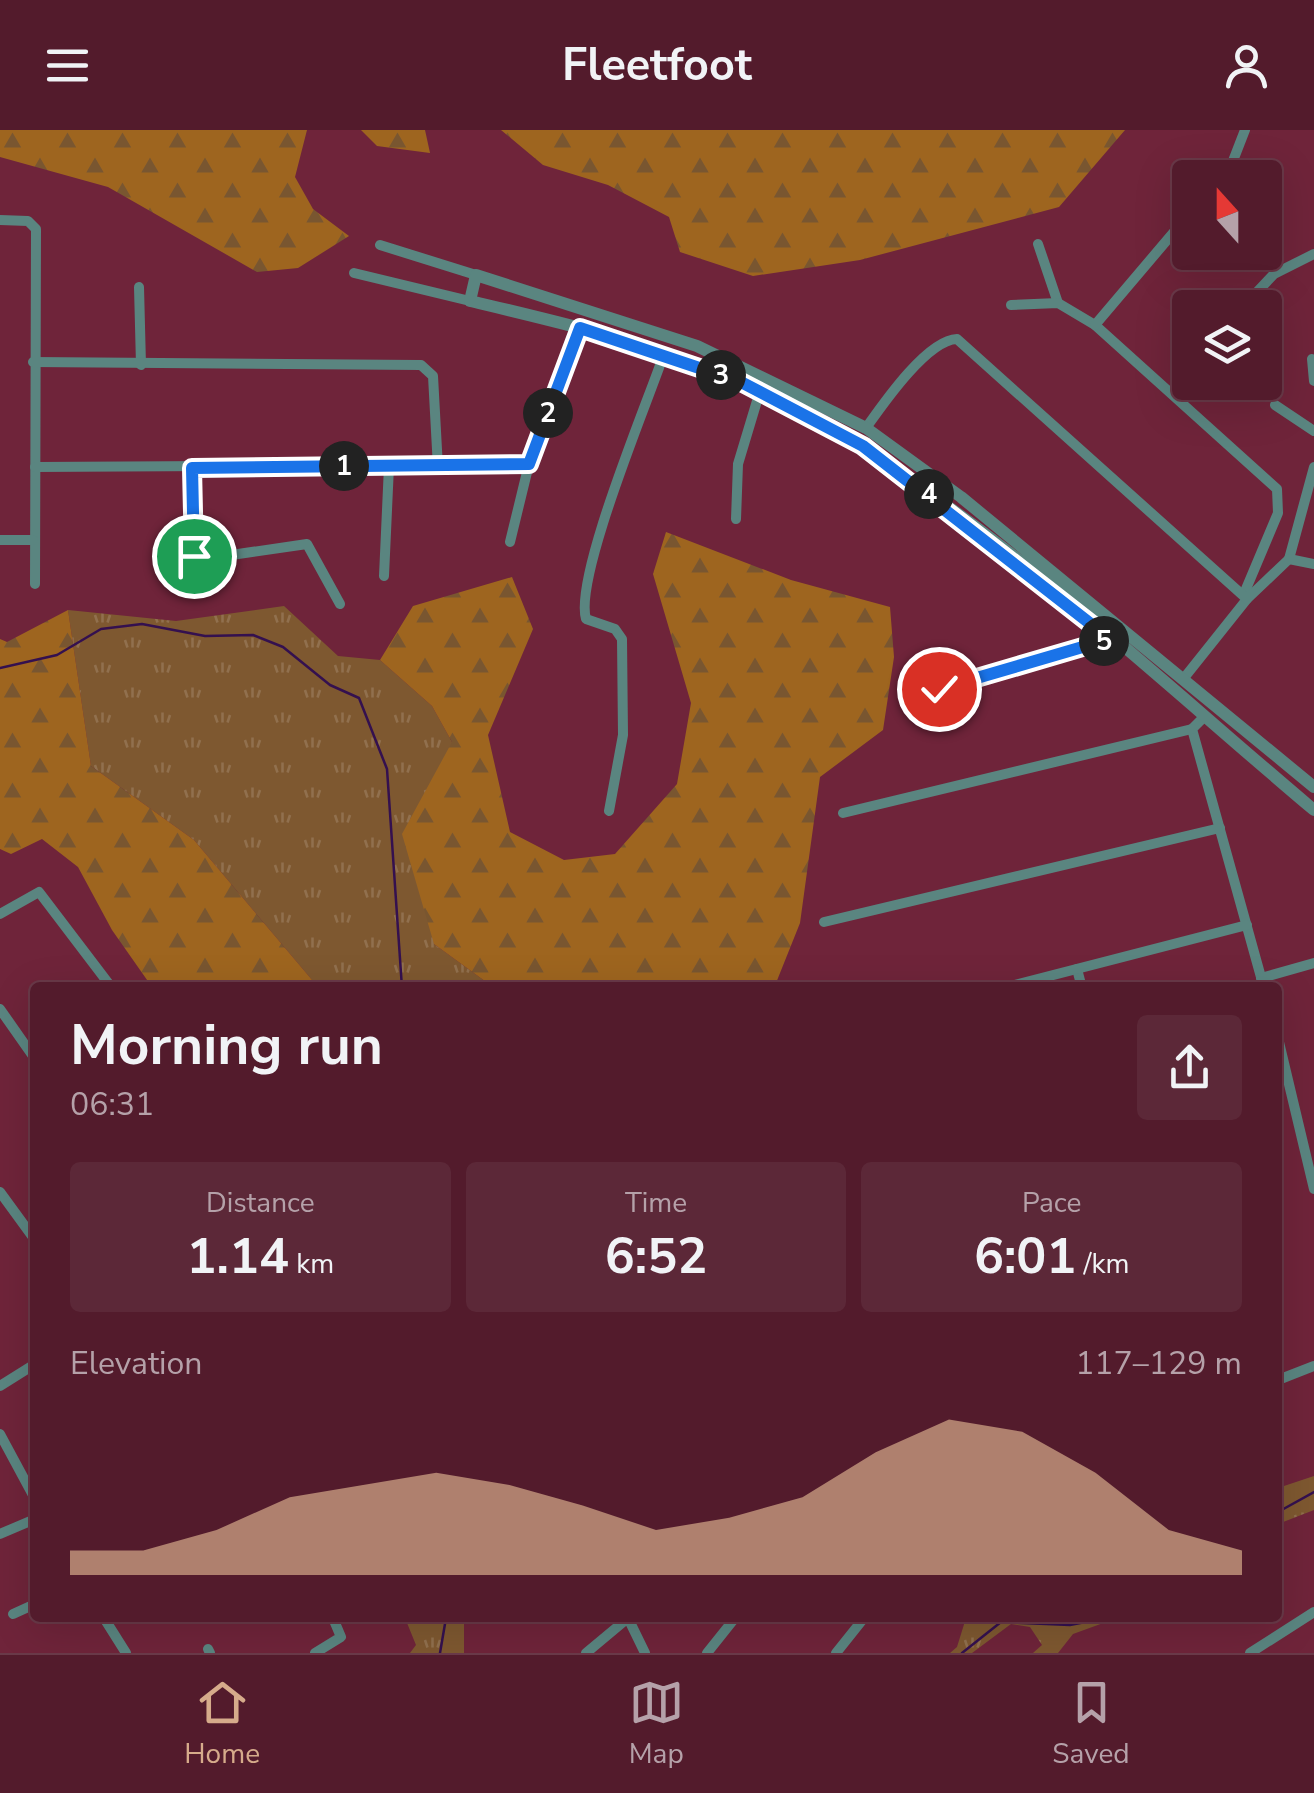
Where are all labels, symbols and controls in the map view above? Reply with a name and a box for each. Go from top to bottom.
text: Fleetfoot [562,35,752,96]
icon: menu [40,38,95,93]
icon: person [1219,38,1274,93]
north arrow [1172,160,1282,270]
map controls [1172,160,1282,400]
button: layers [1172,290,1282,400]
pin: 3 [696,350,746,400]
text: 3 [713,356,729,394]
pin: 2 [523,388,573,438]
text: 2 [540,394,556,432]
pin: 1 [319,441,369,491]
text: 1 [336,447,352,485]
pin: 4 [904,469,954,519]
text: 4 [921,475,937,513]
pin [152,514,237,599]
icon: arrive [167,529,222,584]
pin: 5 [1079,616,1129,666]
text: 5 [1096,622,1112,660]
pin [897,647,982,732]
icon: check [912,662,967,717]
text: Morning run [70,1008,383,1083]
button: share [1137,1015,1242,1120]
text: 06:31 [70,1083,154,1126]
text: Distance [206,1184,315,1222]
text: Time [625,1184,687,1222]
text: Pace [1022,1184,1081,1222]
text: 1.14 [187,1222,289,1291]
text: 6:52 [605,1222,707,1291]
text: 6:01 [974,1222,1076,1291]
text: km [289,1245,334,1283]
text: /km [1076,1245,1129,1283]
text: Elevation [70,1342,203,1385]
text: 117–129 m [1075,1342,1242,1385]
tab: Home [184,1675,260,1773]
tab: Map [629,1675,684,1773]
tab: Saved [1052,1675,1130,1773]

